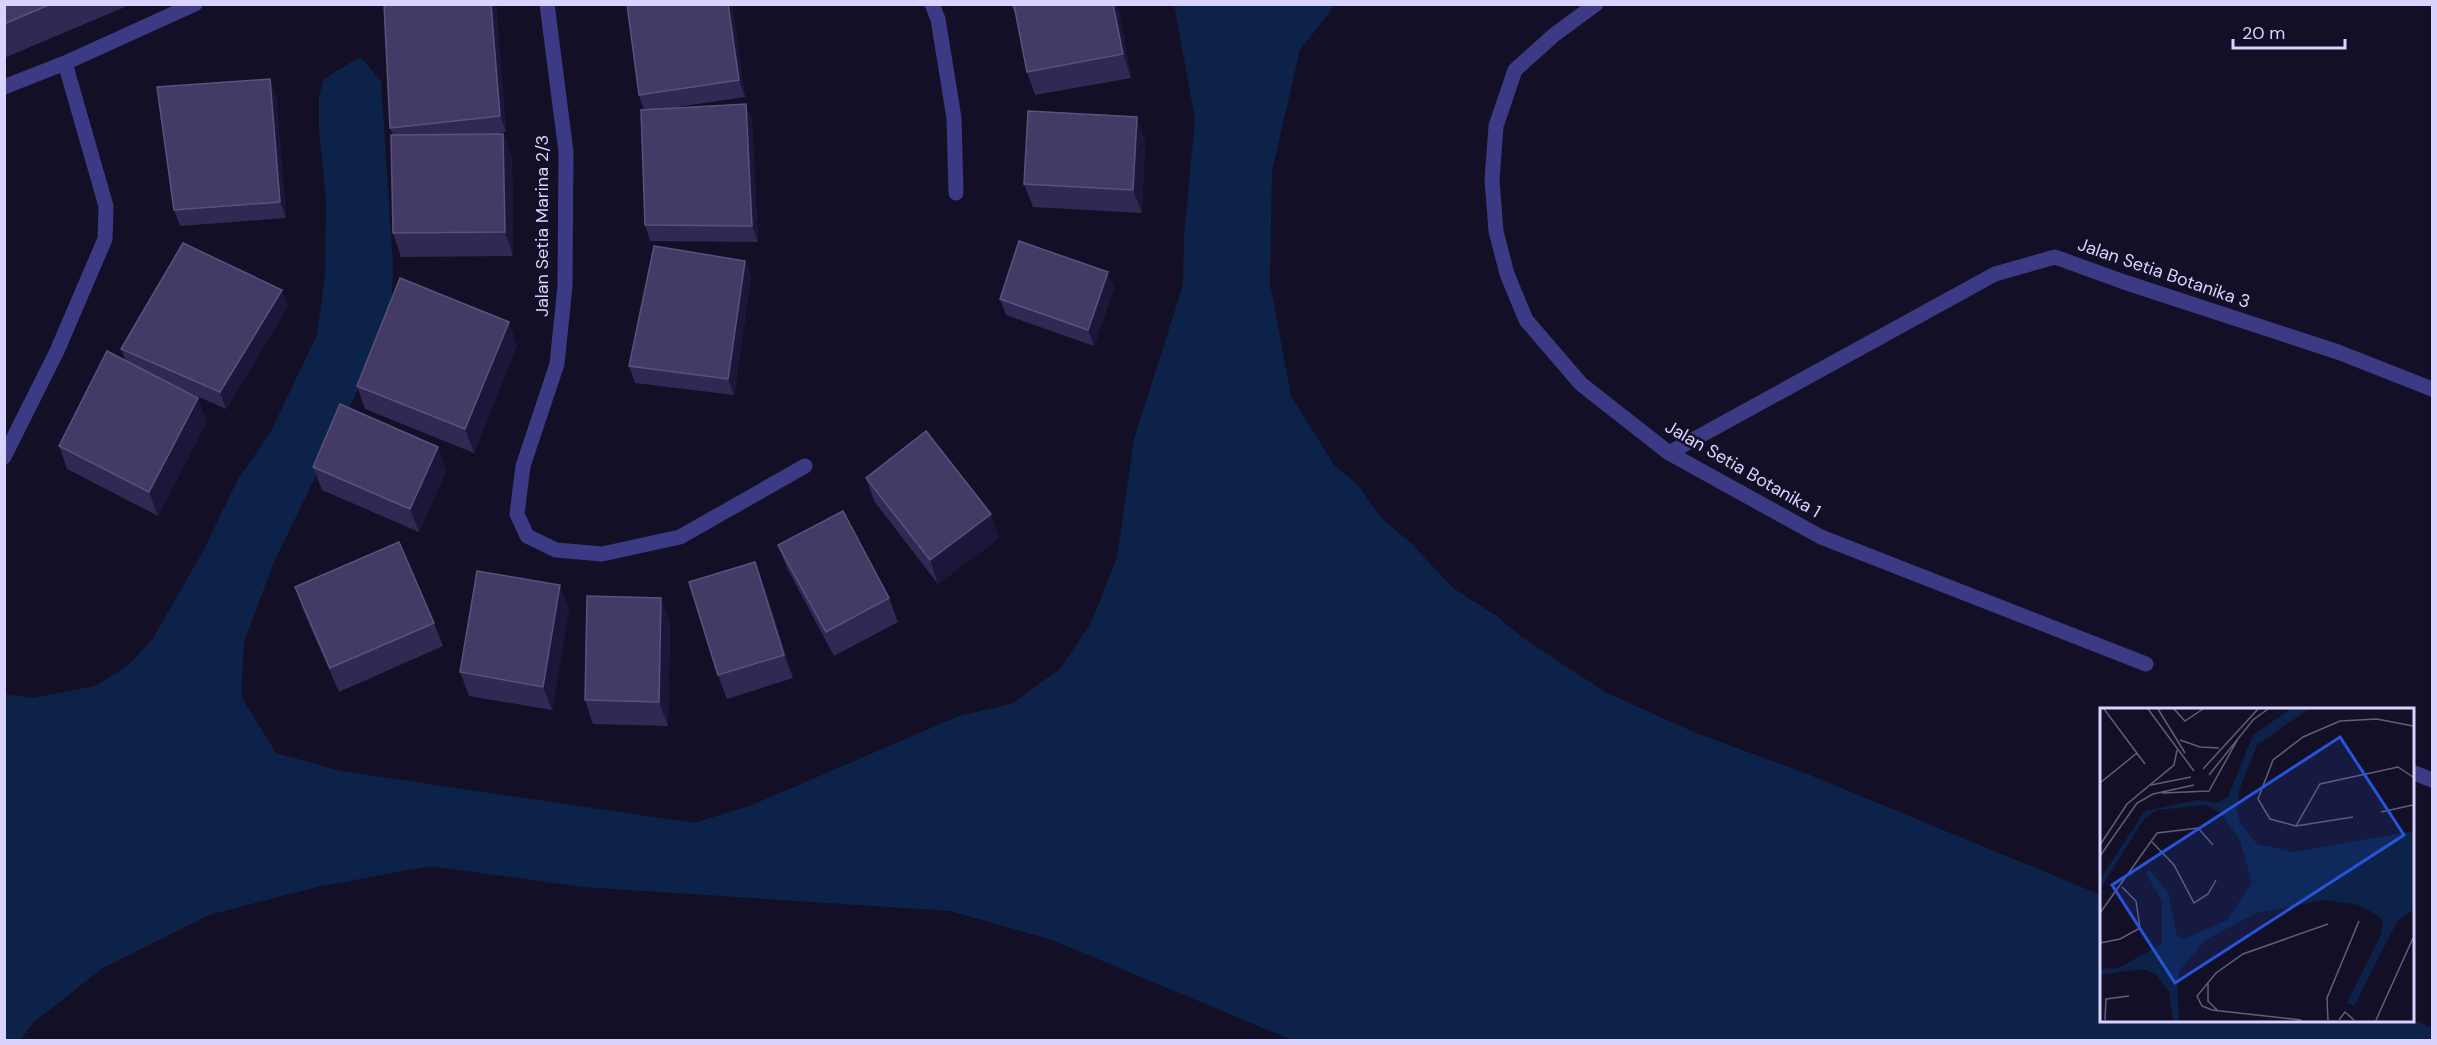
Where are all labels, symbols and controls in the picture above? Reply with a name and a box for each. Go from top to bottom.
scale bar [2233,12,2346,50]
text: 20 m [2242,21,2285,45]
street label: Jalan Setia Marina 2/3 [530,135,554,317]
street label: Jalan Setia Botanika 3 [2075,232,2253,314]
street label: Jalan Setia Botanika 1 [1661,415,1825,523]
inset map [2100,708,2413,1021]

